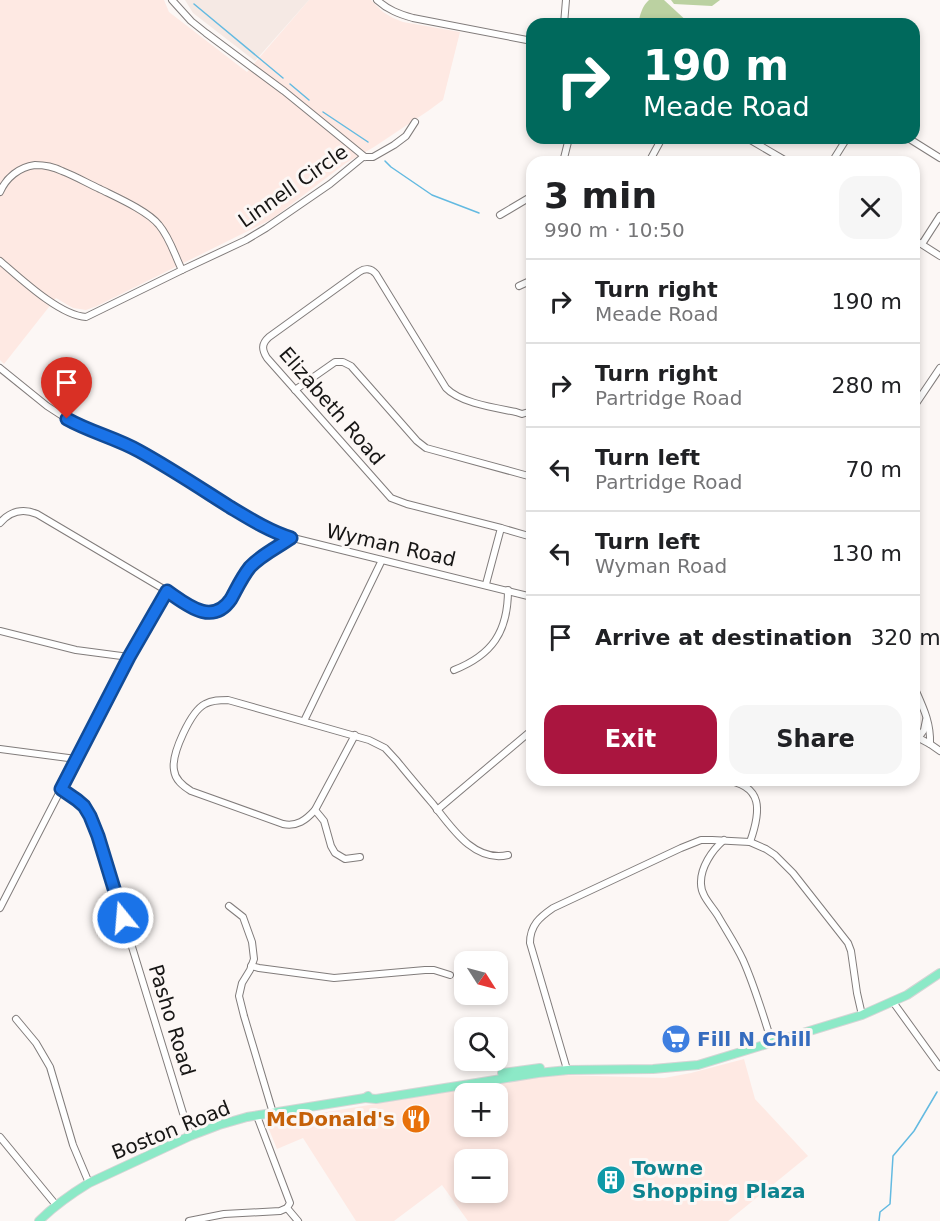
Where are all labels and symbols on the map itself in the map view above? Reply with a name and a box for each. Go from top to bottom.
street label: Linnell Circle [234,139,352,233]
street label: Elizabeth Road [274,342,390,470]
pin [41,357,92,419]
street label: Wyman Road [324,518,458,572]
position arrow [91,886,155,950]
north arrow [454,951,508,1005]
street label: Pasho Road [144,961,200,1079]
supermarket icon: Fill N Chill [660,1023,692,1055]
place label: Fill N Chill [697,1027,811,1051]
street label: Boston Road [108,1095,234,1165]
restaurant icon: McDonald's [400,1103,432,1135]
place label: McDonald's [266,1107,395,1131]
place label: Towne Shopping Plaza [632,1156,806,1203]
building icon: Towne Shopping Plaza [595,1164,627,1196]

